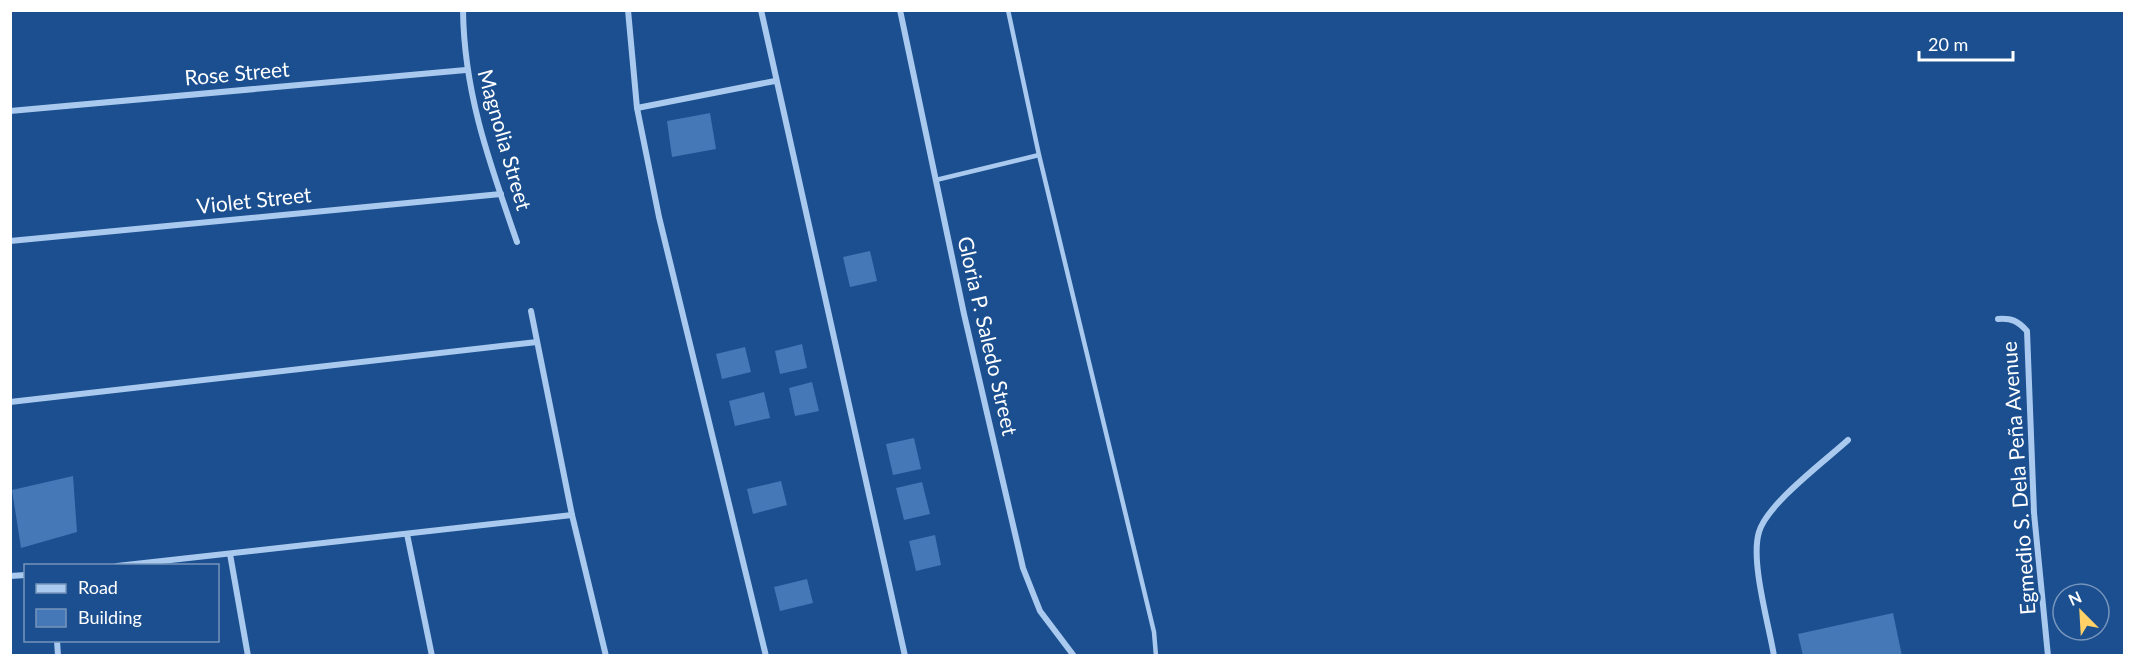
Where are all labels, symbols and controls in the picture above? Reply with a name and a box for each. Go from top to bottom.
scale bar [1919,24,2014,62]
text: 20 m [1928,33,1968,55]
street label: Rose Street [183,55,291,90]
street label: Magnolia Street [473,66,538,213]
street label: Violet Street [195,181,313,218]
street label: Gloria P. Saledo Street [953,234,1024,438]
street label: Egmedio S. Dela Peña Avenue [1995,341,2040,616]
legend [24,564,219,642]
text: Road [78,576,118,598]
north arrow [2051,582,2111,642]
text: N [2065,587,2084,609]
text: Building [78,606,142,628]

